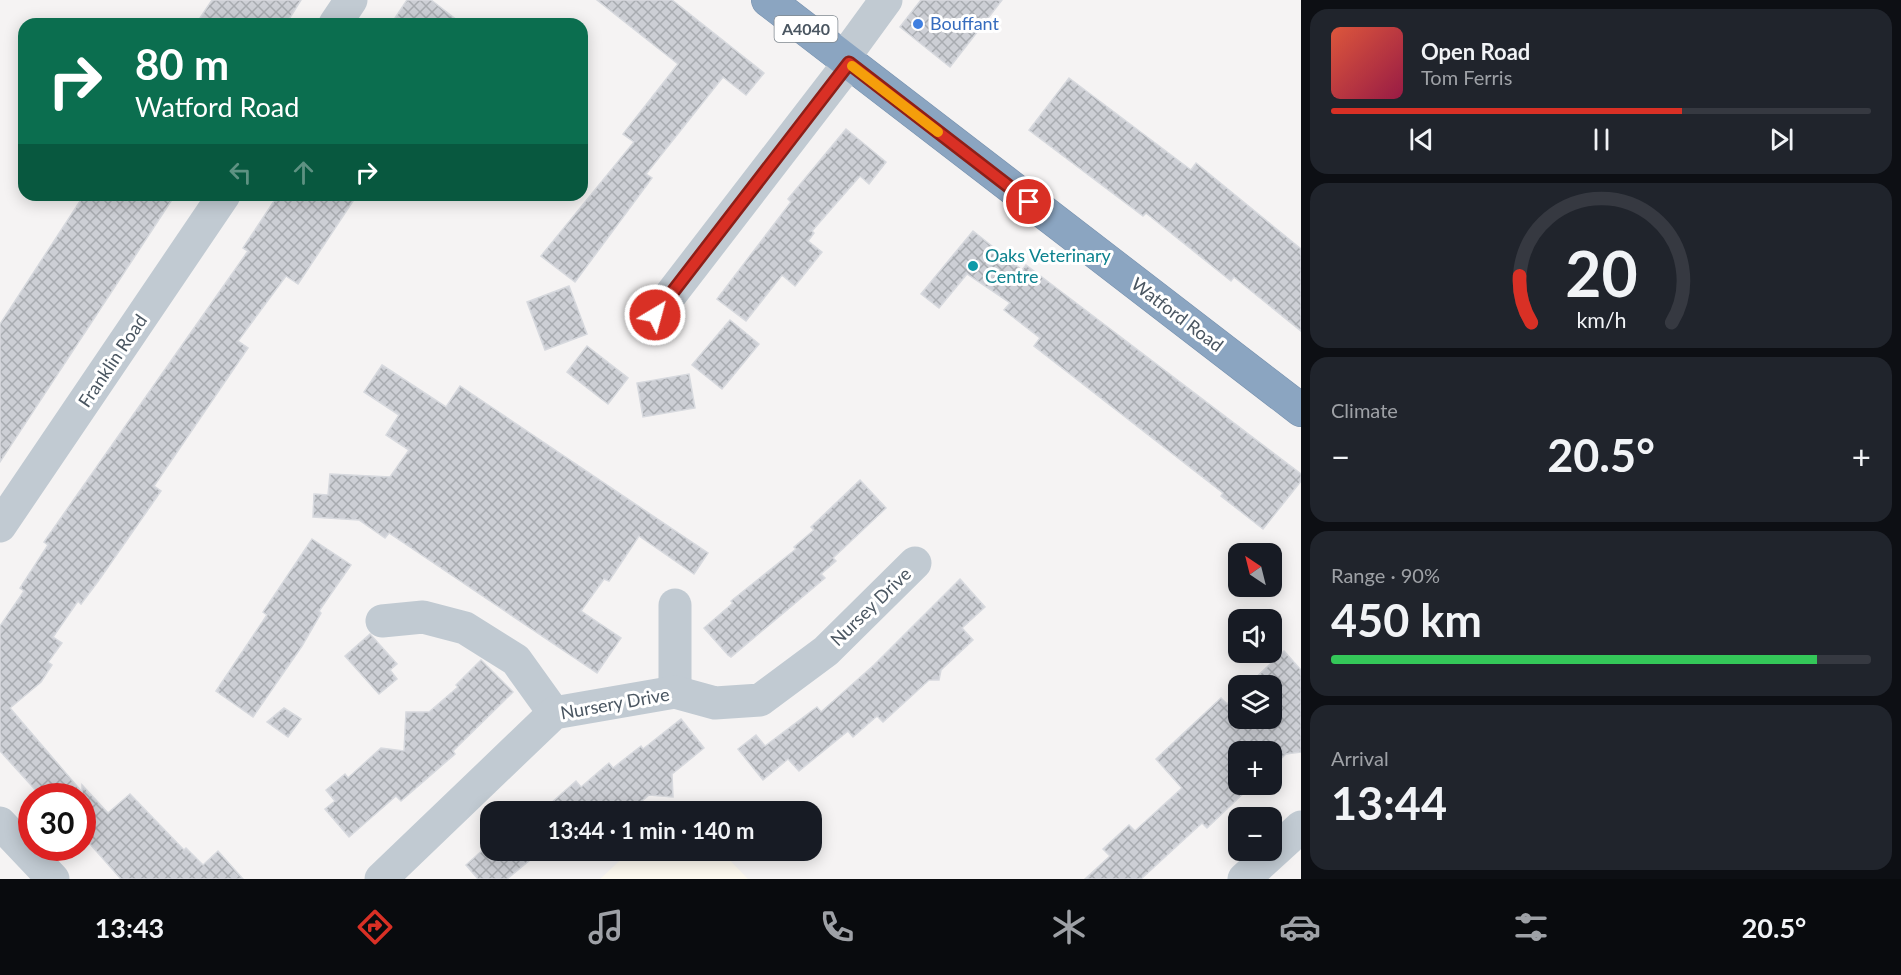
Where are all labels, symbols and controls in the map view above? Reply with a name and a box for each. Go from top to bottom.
place label: Bouffant [930,12,1000,34]
road number: A4040 [774,16,838,42]
marker: Bouffant [911,17,925,31]
text: Open Road [1421,38,1530,65]
text: 80 m [135,39,229,89]
icon: right [36,42,114,120]
text: Tom Ferris [1421,65,1512,89]
text: Watford Road [135,90,299,123]
icon: previous [1405,123,1438,156]
icon: pause [1585,123,1618,156]
icon: next [1765,123,1798,156]
icon: left [224,156,257,189]
icon: ahead [287,156,320,189]
icon: right [350,156,383,189]
pin [1003,176,1054,227]
icon: arrive [1012,185,1045,218]
text: 20 [1565,235,1637,310]
place label: Oaks Veterinary Centre [985,244,1112,287]
marker: Oaks Veterinary Centre [966,259,980,273]
street label: Watford Road [1127,272,1228,356]
position arrow [623,283,687,347]
text: km/h [1576,307,1626,333]
street label: Franklin Road [73,310,151,411]
text: Climate [1331,398,1398,422]
text: 20.5° [1547,428,1655,482]
text: − [1331,436,1350,476]
text: + [1852,436,1871,476]
north arrow [1228,543,1282,597]
map controls [1228,543,1282,861]
street label: Nursey Drive [825,562,915,650]
text: Range · 90% [1331,563,1440,587]
text: 450 km [1331,593,1482,647]
button: sound [1228,609,1282,663]
button: layers [1228,675,1282,729]
street label: Nursery Drive [559,683,671,723]
button: + [1228,741,1282,795]
text: Arrival [1331,746,1389,770]
text: 13:44 [1331,776,1447,830]
speed limit sign: 30 [18,783,96,861]
button: − [1228,807,1282,861]
text: 13:44 · 1 min · 140 m [548,817,754,844]
icon: directions [354,906,396,948]
icon: music [585,906,627,948]
icon: phone [816,906,858,948]
icon: climate [1048,906,1090,948]
icon: car [1279,906,1321,948]
icon: filters [1510,906,1552,948]
text: 13:43 [95,911,164,944]
text: 20.5° [1742,911,1806,944]

